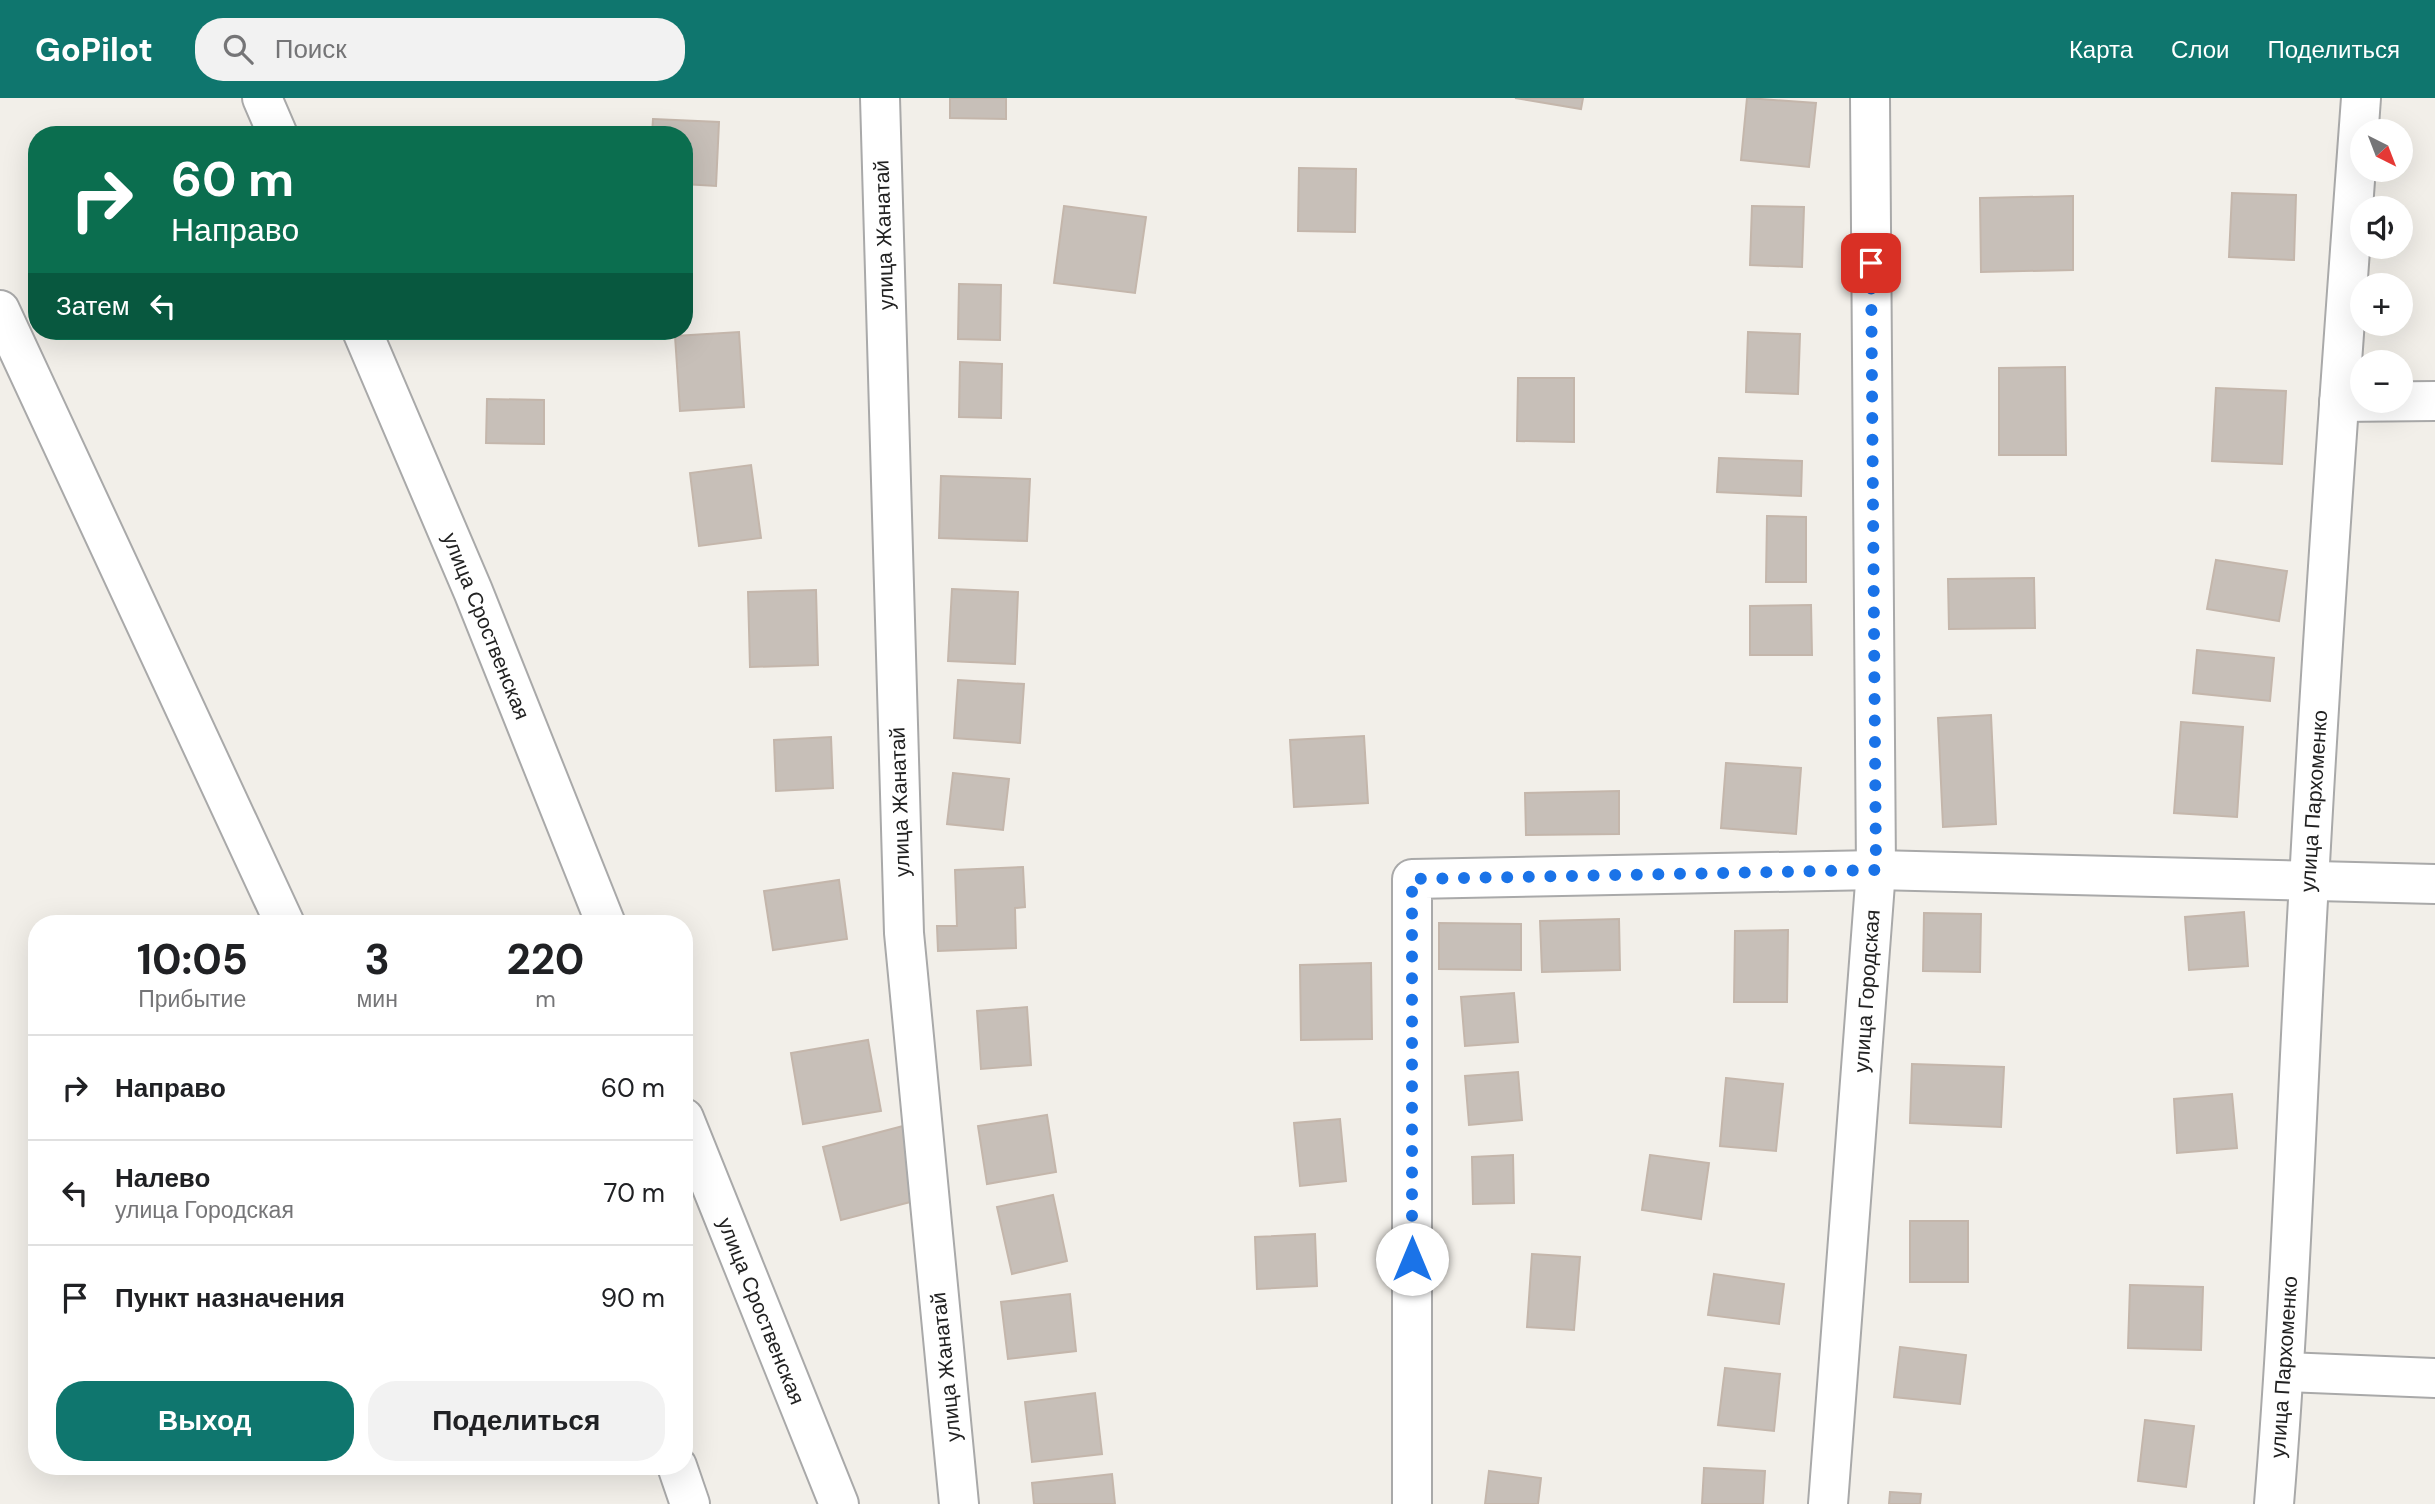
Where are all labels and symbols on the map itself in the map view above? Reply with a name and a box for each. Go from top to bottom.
north arrow [2350,119,2413,182]
street label: улица Жанатай [867,159,901,311]
pin [1841,233,1901,293]
street label: улица Сроственская [436,528,536,724]
street label: улица Пархоменко [2294,709,2334,893]
street label: улица Жанатай [883,726,917,878]
street label: улица Городская [1847,909,1887,1073]
street label: улица Сроственская [711,1213,811,1409]
position arrow [1375,1222,1449,1296]
street label: улица Пархоменко [2264,1275,2304,1459]
street label: улица Жанатай [924,1291,968,1443]

